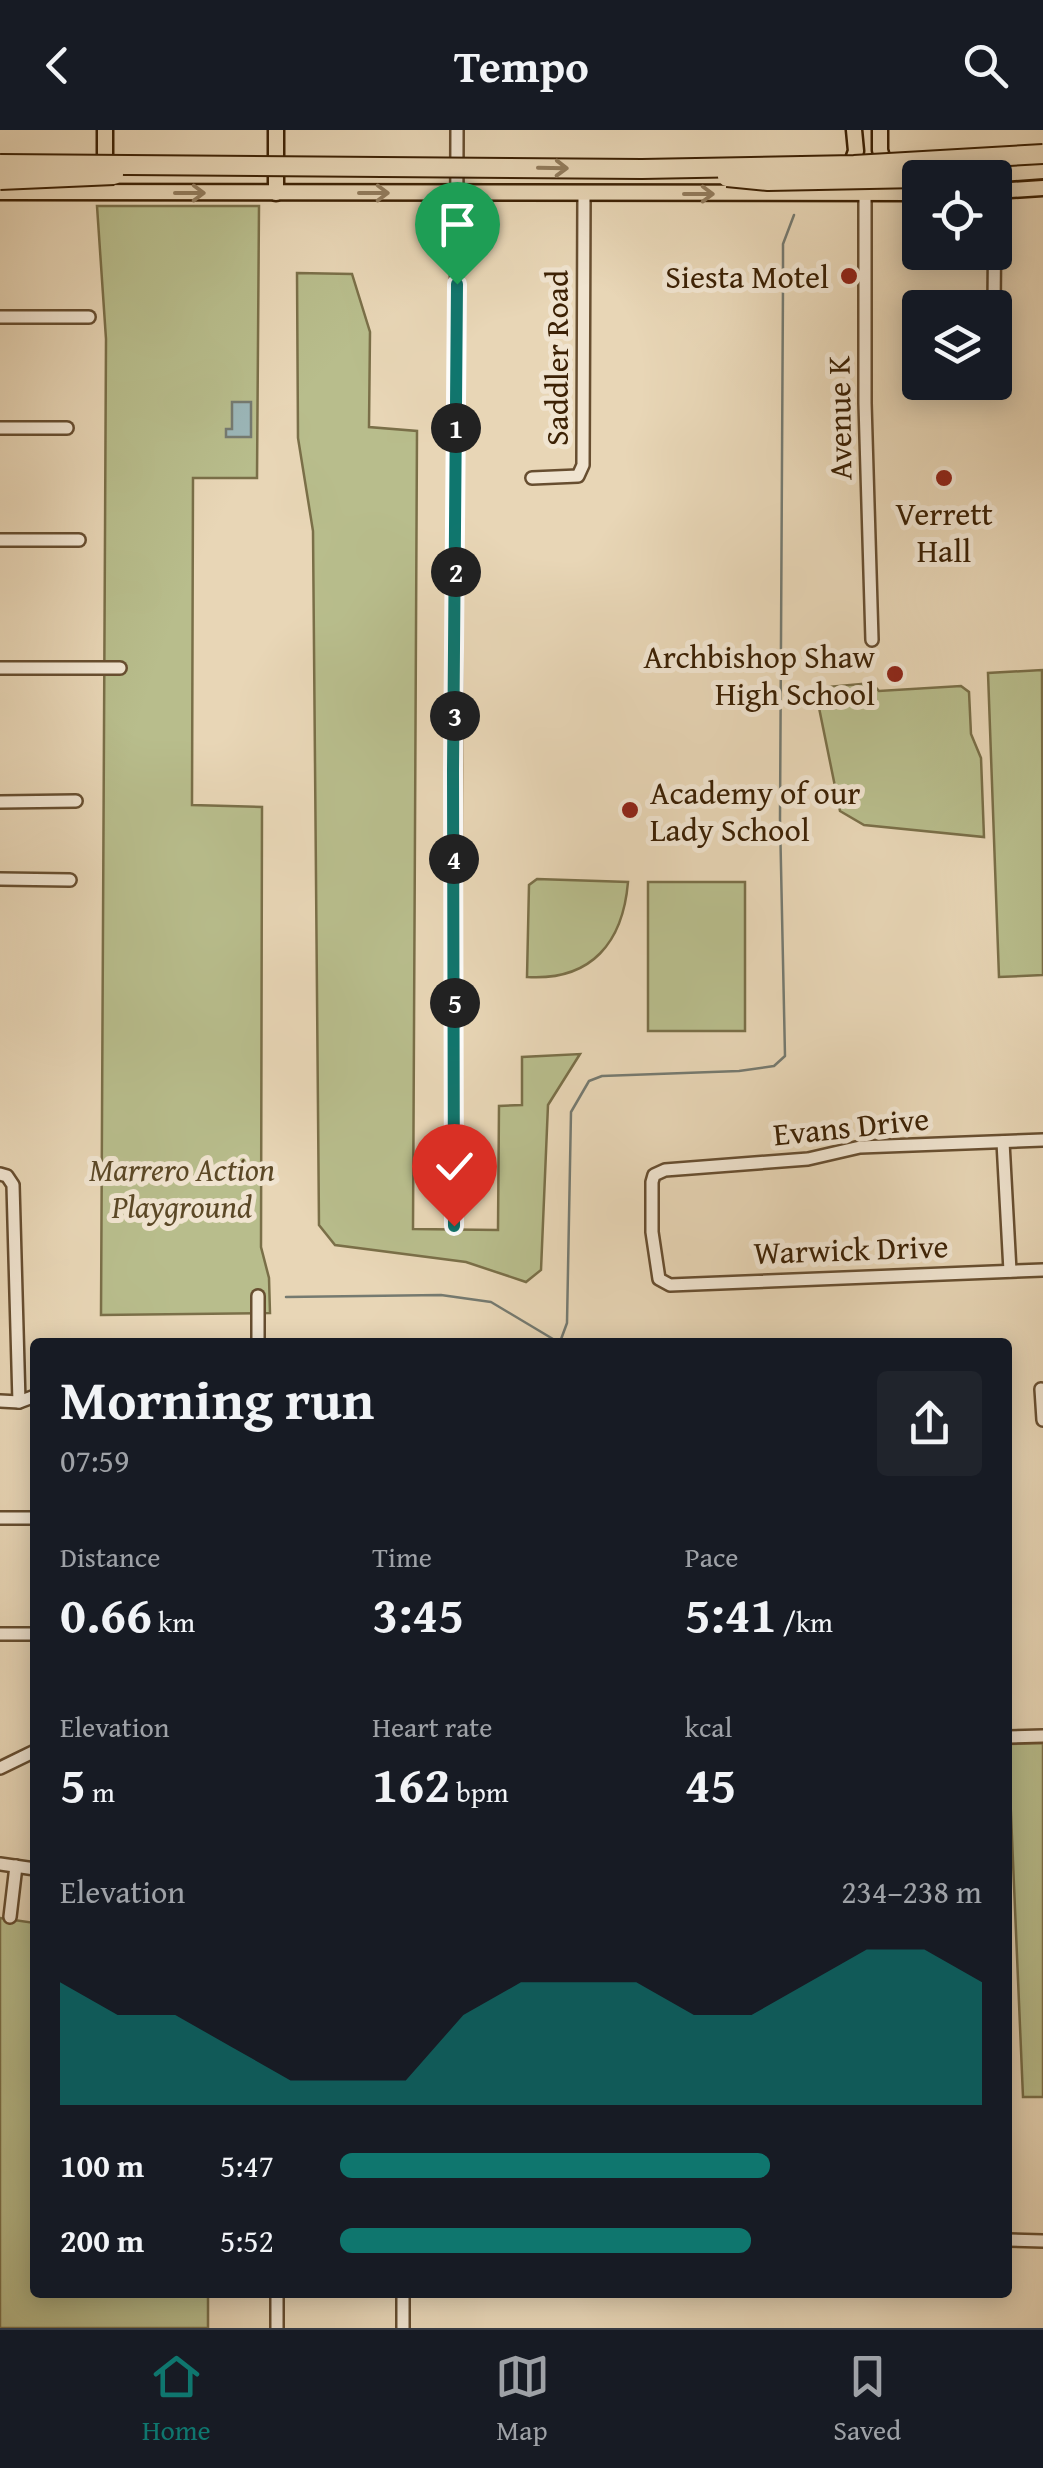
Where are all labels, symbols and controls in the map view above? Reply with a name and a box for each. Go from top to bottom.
text: Tempo [454,33,589,98]
icon: back [30,38,85,93]
icon: search [958,38,1013,93]
one-way arrow [536,158,569,178]
map controls [902,160,1012,400]
button: locate [902,160,1012,270]
pin [415,182,500,285]
one-way arrow [174,184,206,202]
one-way arrow [356,184,389,202]
one-way arrow [682,185,714,204]
icon: arrive [430,197,485,252]
place label: Siesta Motel [665,253,829,300]
marker: Siesta Motel [838,265,860,287]
street label: Saddler Road [533,270,580,446]
button: layers [902,290,1012,400]
street label: Avenue K [814,355,864,481]
pin: 1 [431,403,481,453]
text: 1 [449,407,463,448]
marker: Verrett Hall [933,467,955,489]
place label: Verrett Hall [895,490,993,574]
pin: 2 [431,547,481,597]
text: 2 [449,551,463,592]
place label: Archbishop Shaw High School [643,633,875,717]
marker: Archbishop Shaw High School [884,663,906,685]
pin: 3 [430,691,480,741]
text: 3 [448,695,462,736]
place label: Academy of our Lady School [650,769,860,853]
marker: Academy of our Lady School [619,799,641,821]
pin: 4 [429,834,479,884]
text: 4 [447,838,461,879]
pin: 5 [430,978,480,1028]
text: 5 [448,982,462,1023]
street label: Evans Drive [771,1094,931,1158]
pin [412,1124,497,1227]
icon: check [427,1139,482,1194]
park label: Marrero Action Playground [89,1146,275,1230]
street label: Warwick Drive [753,1222,949,1276]
text: Morning run [60,1359,374,1439]
button: share [877,1371,982,1476]
text: 07:59 [60,1437,129,1484]
text: Distance [60,1536,160,1577]
text: Time [372,1536,432,1577]
text: Pace [685,1536,739,1577]
text: 0.66 [60,1577,152,1650]
text: 3:45 [372,1577,464,1650]
text: 5:41 [685,1577,777,1650]
text: km [152,1601,195,1642]
text: /km [777,1601,833,1642]
text: Elevation [60,1706,170,1747]
text: Heart rate [372,1706,492,1747]
text: kcal [685,1706,732,1747]
text: 5 [60,1747,86,1820]
text: 162 [372,1747,450,1820]
text: 45 [685,1747,736,1820]
text: m [86,1771,115,1812]
text: bpm [450,1771,509,1812]
text: Elevation [60,1868,185,1915]
text: 234–238 m [841,1868,982,1915]
text: 100 m [60,2142,144,2189]
text: 5:47 [220,2142,274,2189]
text: 200 m [60,2217,144,2264]
text: 5:52 [220,2217,274,2264]
tab: Home [142,2349,211,2450]
tab: Map [495,2349,550,2450]
tab: Saved [833,2349,901,2450]

